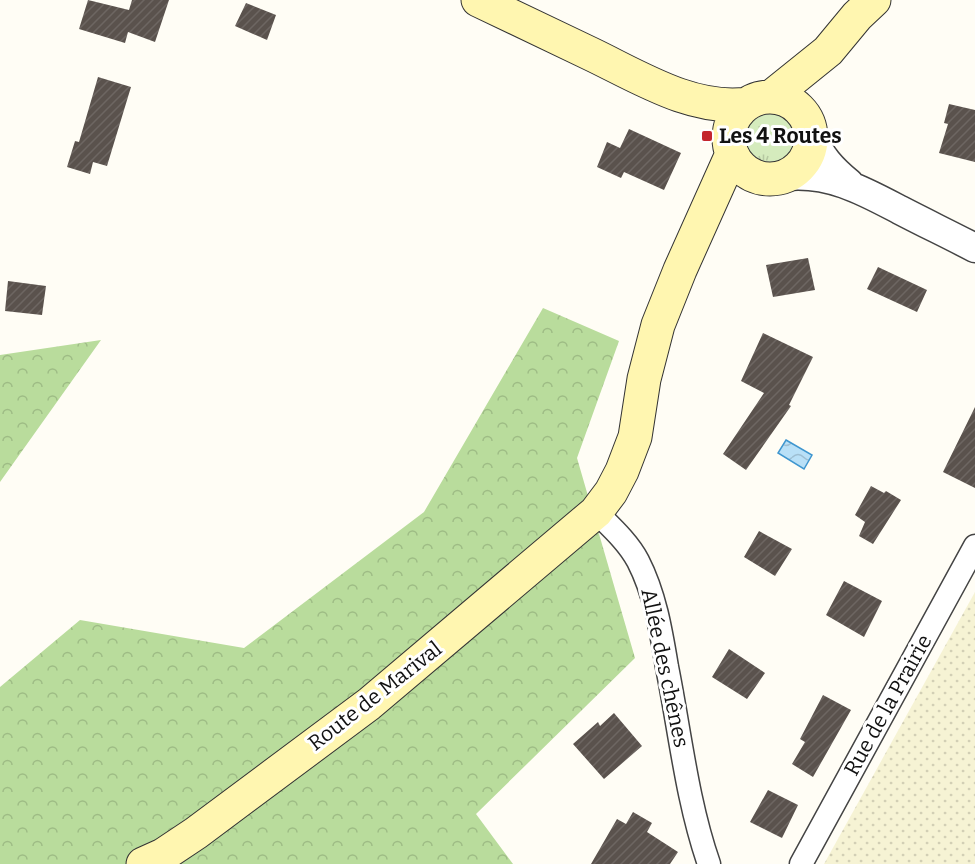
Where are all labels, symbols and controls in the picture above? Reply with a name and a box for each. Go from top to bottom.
place label: Les 4 Routes [719,123,842,149]
marker: Les 4 Routes [700,129,714,143]
street label: Allée des chênes [635,586,695,750]
street label: Rue de la Prairie [839,630,937,780]
street label: Route de Marival [303,636,447,756]

